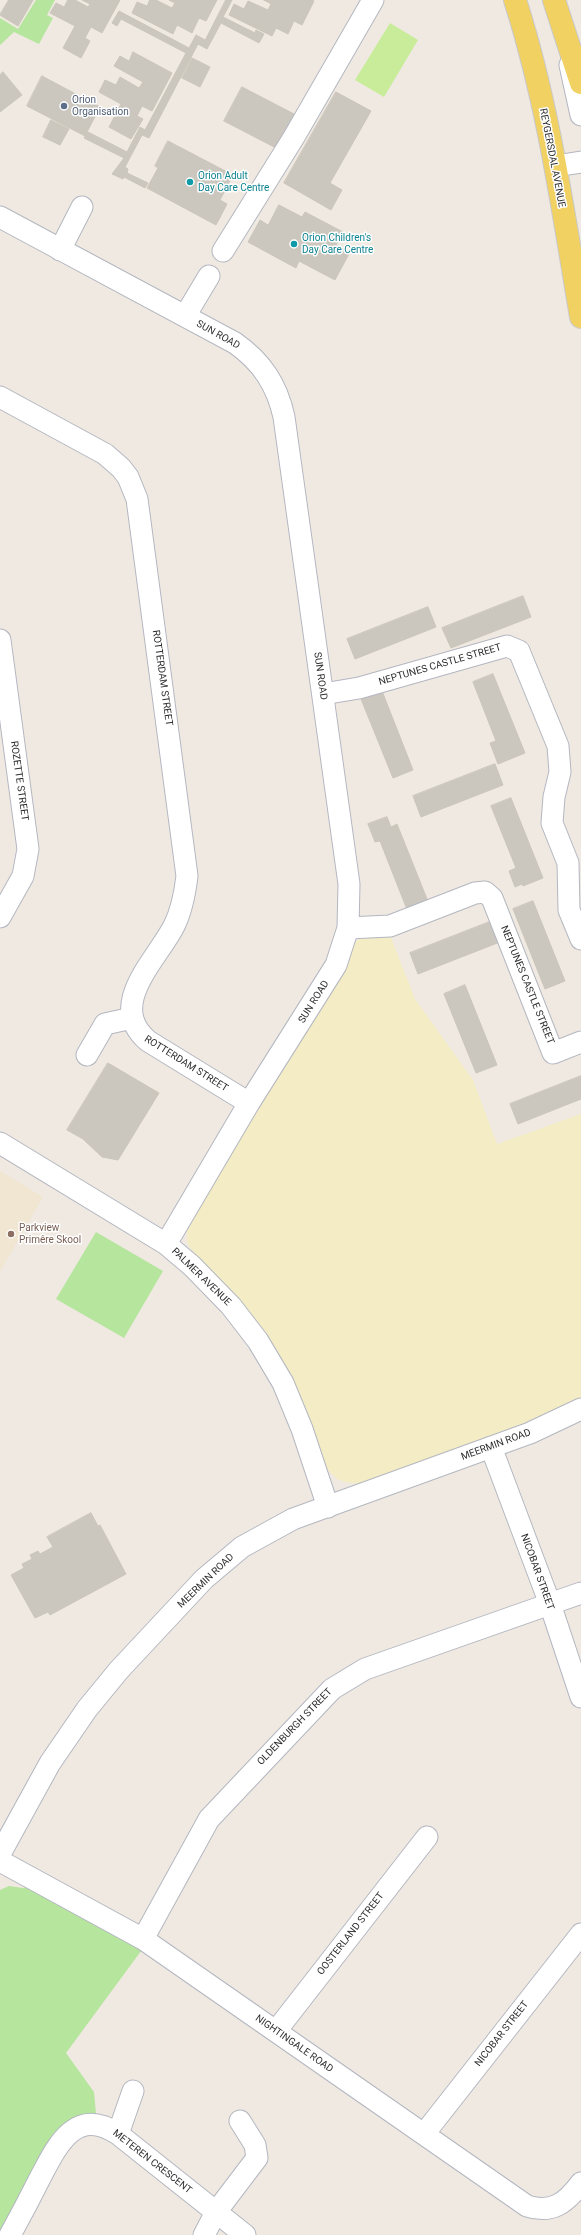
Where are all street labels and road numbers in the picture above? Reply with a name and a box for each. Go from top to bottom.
street label: REYGERSDAL AVENUE [537,107,567,209]
street label: SUN ROAD [194,318,242,352]
street label: ROTTERDAM STREET [149,629,175,727]
street label: NEPTUNES CASTLE STREET [377,642,503,688]
street label: SUN ROAD [311,651,329,701]
street label: ROZETTE STREET [7,740,31,822]
street label: NEPTUNES CASTLE STREET [498,924,556,1046]
street label: SUN ROAD [296,978,332,1026]
street label: ROTTERDAM STREET [142,1033,230,1095]
street label: PALMER AVENUE [169,1246,233,1308]
street label: MEERMIN ROAD [459,1427,533,1463]
street label: NICOBAR STREET [518,1532,556,1612]
street label: MEERMIN ROAD [175,1551,237,1611]
street label: OLDENBURGH STREET [255,1686,335,1768]
street label: OOSTERLAND STREET [315,1890,387,1978]
street label: NICOBAR STREET [473,1999,531,2069]
street label: NIGHTINGALE ROAD [253,2013,335,2075]
street label: METEREN CRESCENT [110,2127,194,2197]

